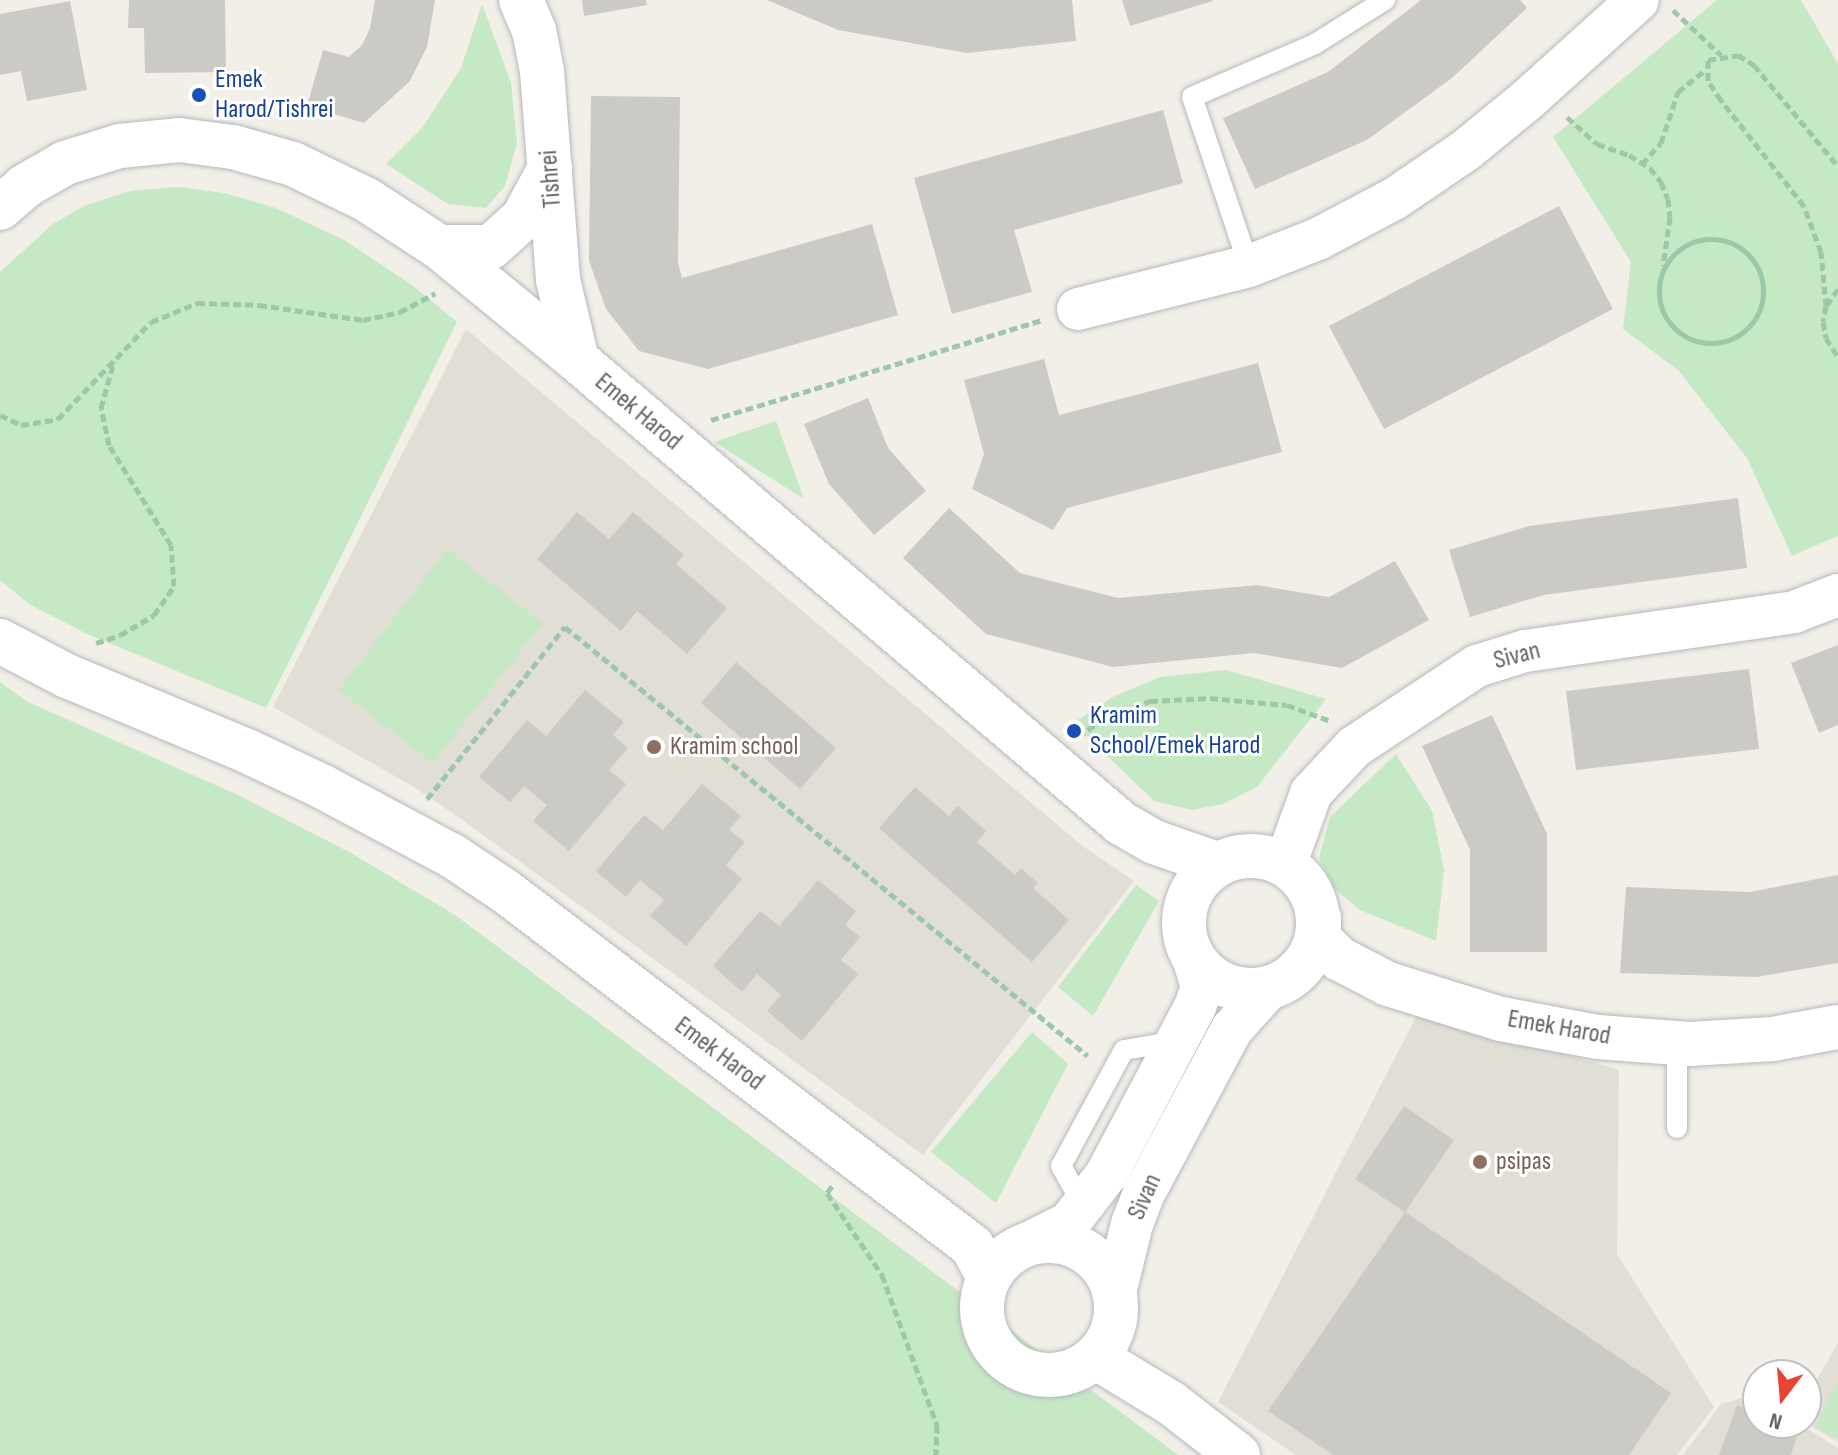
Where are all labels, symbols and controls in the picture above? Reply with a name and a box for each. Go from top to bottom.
place label: Emek Harod/Tishrei [215,64,333,126]
marker: Emek Harod/Tishrei [190,86,208,104]
street label: Tishrei [533,149,569,209]
street label: Emek Harod [588,367,688,457]
street label: Sivan [1491,635,1543,677]
place label: Kramim School/Emek Harod [1090,700,1260,762]
marker: Kramim School/Emek Harod [1065,722,1083,740]
place label: Kramim school [670,731,798,763]
marker: Kramim school [645,738,663,756]
street label: Emek Harod [1505,1004,1613,1052]
street label: Emek Harod [668,1010,770,1098]
place label: psipas [1496,1146,1551,1178]
marker: psipas [1471,1153,1489,1171]
street label: Sivan [1121,1169,1169,1225]
north arrow [1742,1359,1822,1439]
text: N [1766,1406,1785,1435]

